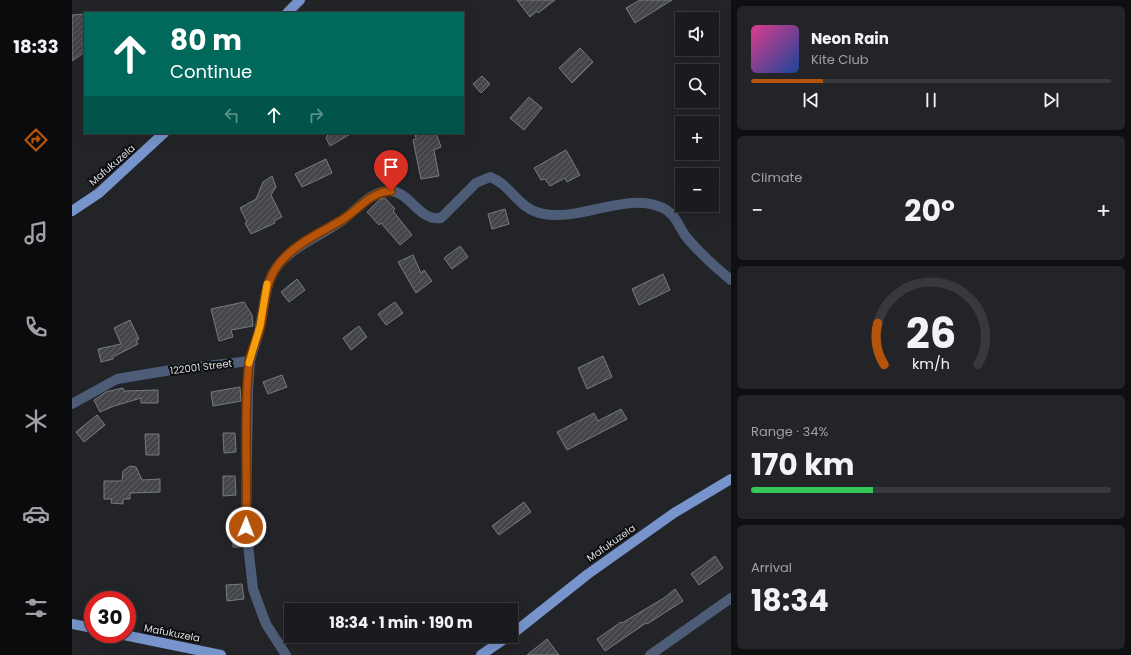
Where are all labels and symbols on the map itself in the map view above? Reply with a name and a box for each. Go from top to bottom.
street label: Mafukuzela [86,141,138,189]
pin [374,150,408,191]
street label: 122001 Street [169,356,233,378]
position arrow [225,506,267,548]
street label: Mafukuzela [584,521,638,565]
speed limit sign: 30 [84,591,136,643]
street label: Mafukuzela [143,620,201,646]

